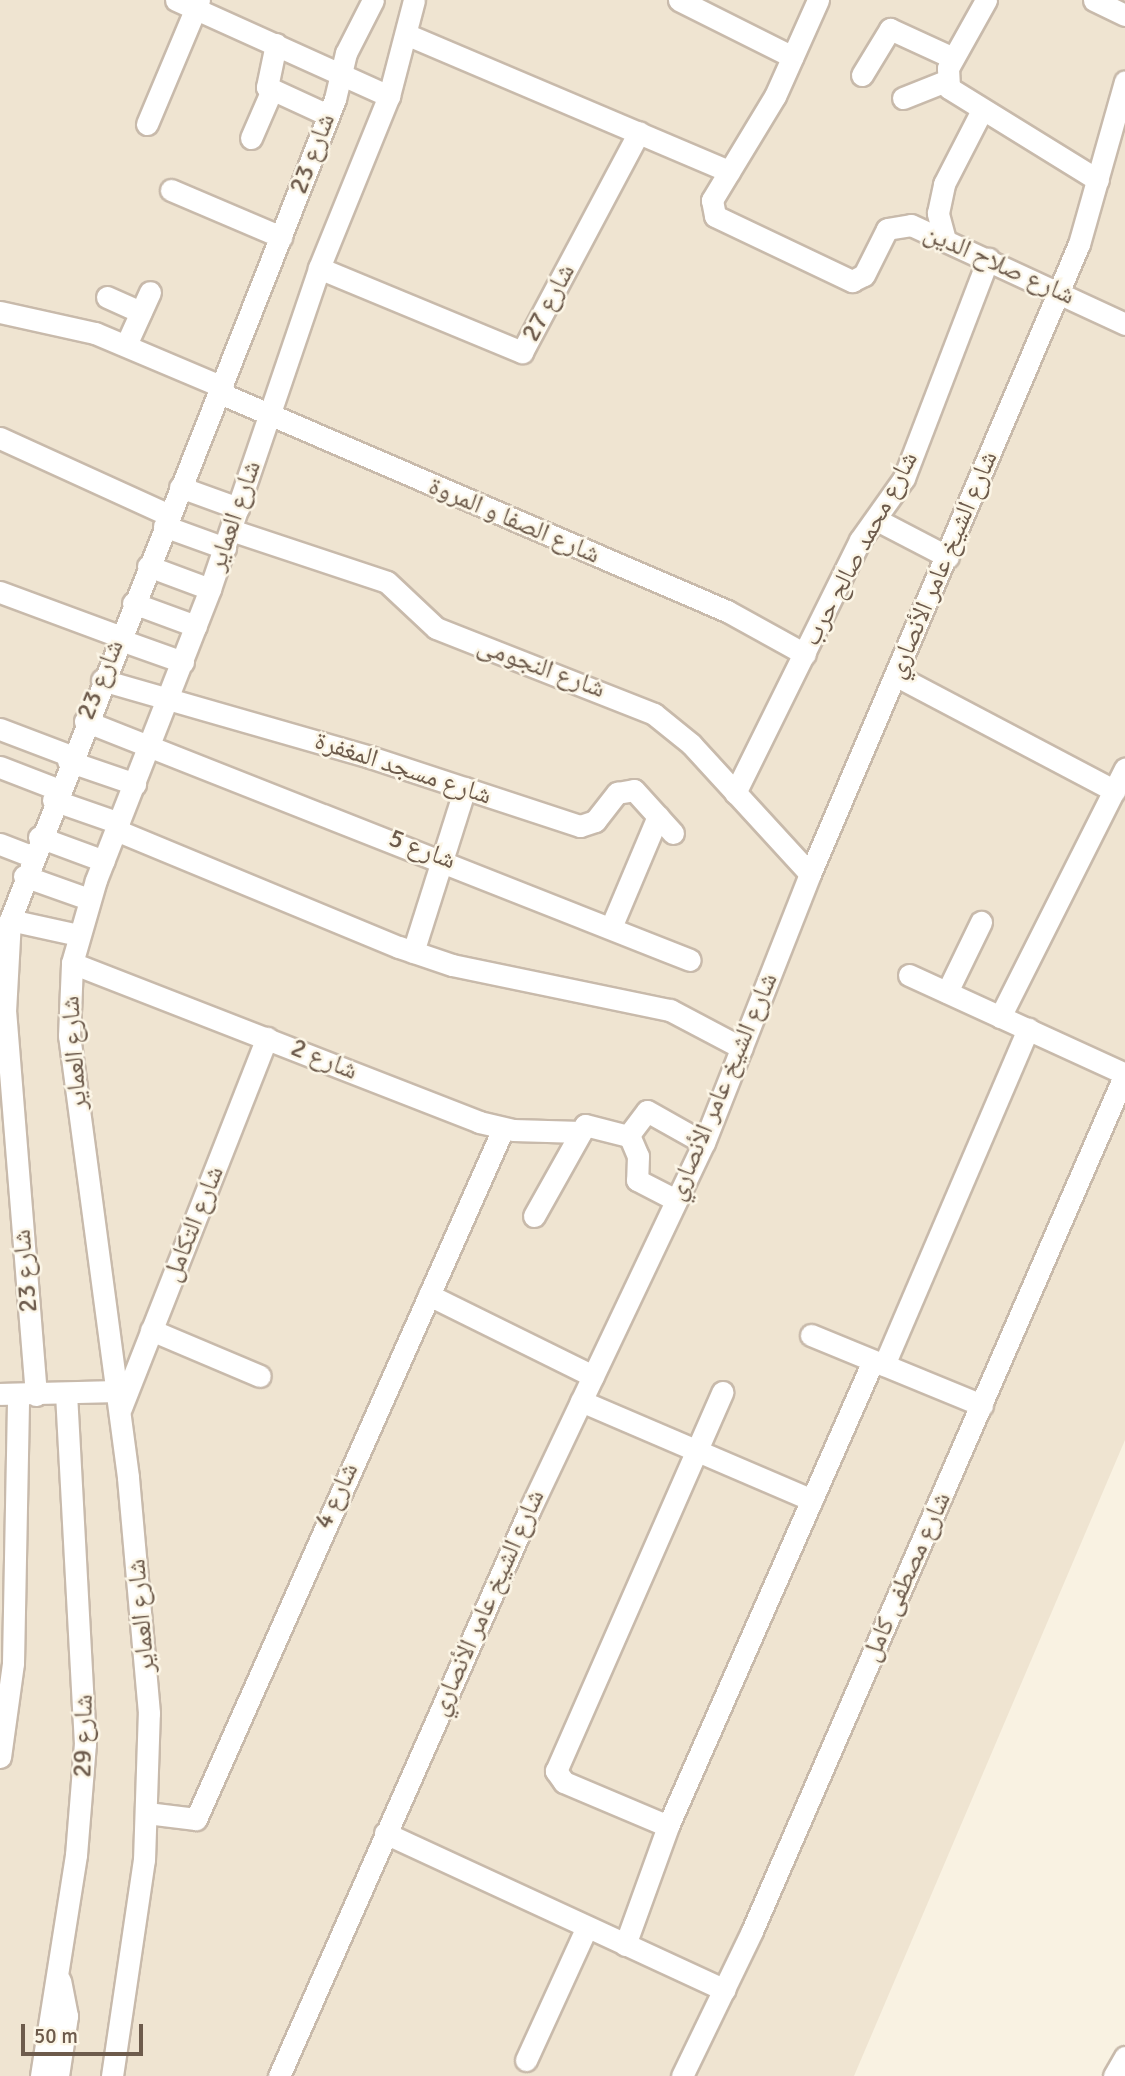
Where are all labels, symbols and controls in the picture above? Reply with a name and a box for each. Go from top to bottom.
street label: شارع 23 [284,110,342,198]
street label: شارع صلاح الدين [919,218,1079,312]
street label: شارع 27 [516,259,582,347]
street label: شارع محمد صالح حرب [797,446,925,652]
street label: شارع الشيخ عامر الأنصاري [881,447,1005,683]
street label: شارع العماير [202,457,268,575]
street label: شارع الصفا و المروة [424,471,604,571]
street label: شارع النجومى [473,630,609,706]
street label: شارع 23 [71,636,131,724]
street label: شارع مسجد المغفرة [311,726,495,812]
street label: شارع 5 [384,823,460,877]
street label: شارع الشيخ عامر الأنصاري [661,969,785,1205]
street label: شارع العماير [55,995,95,1111]
street label: شارع 2 [286,1033,362,1087]
street label: شارع التكامل [157,1162,231,1286]
street label: شارع 23 [7,1228,45,1314]
street label: شارع 4 [308,1458,366,1534]
street label: شارع الشيخ عامر الأنصاري [424,1485,552,1721]
street label: شارع مصطفى كامل [856,1488,958,1666]
street label: شارع العماير [121,1558,163,1674]
street label: شارع 29 [68,1694,100,1778]
scale bar [24,2010,147,2054]
text: 50 m [34,2023,78,2049]

